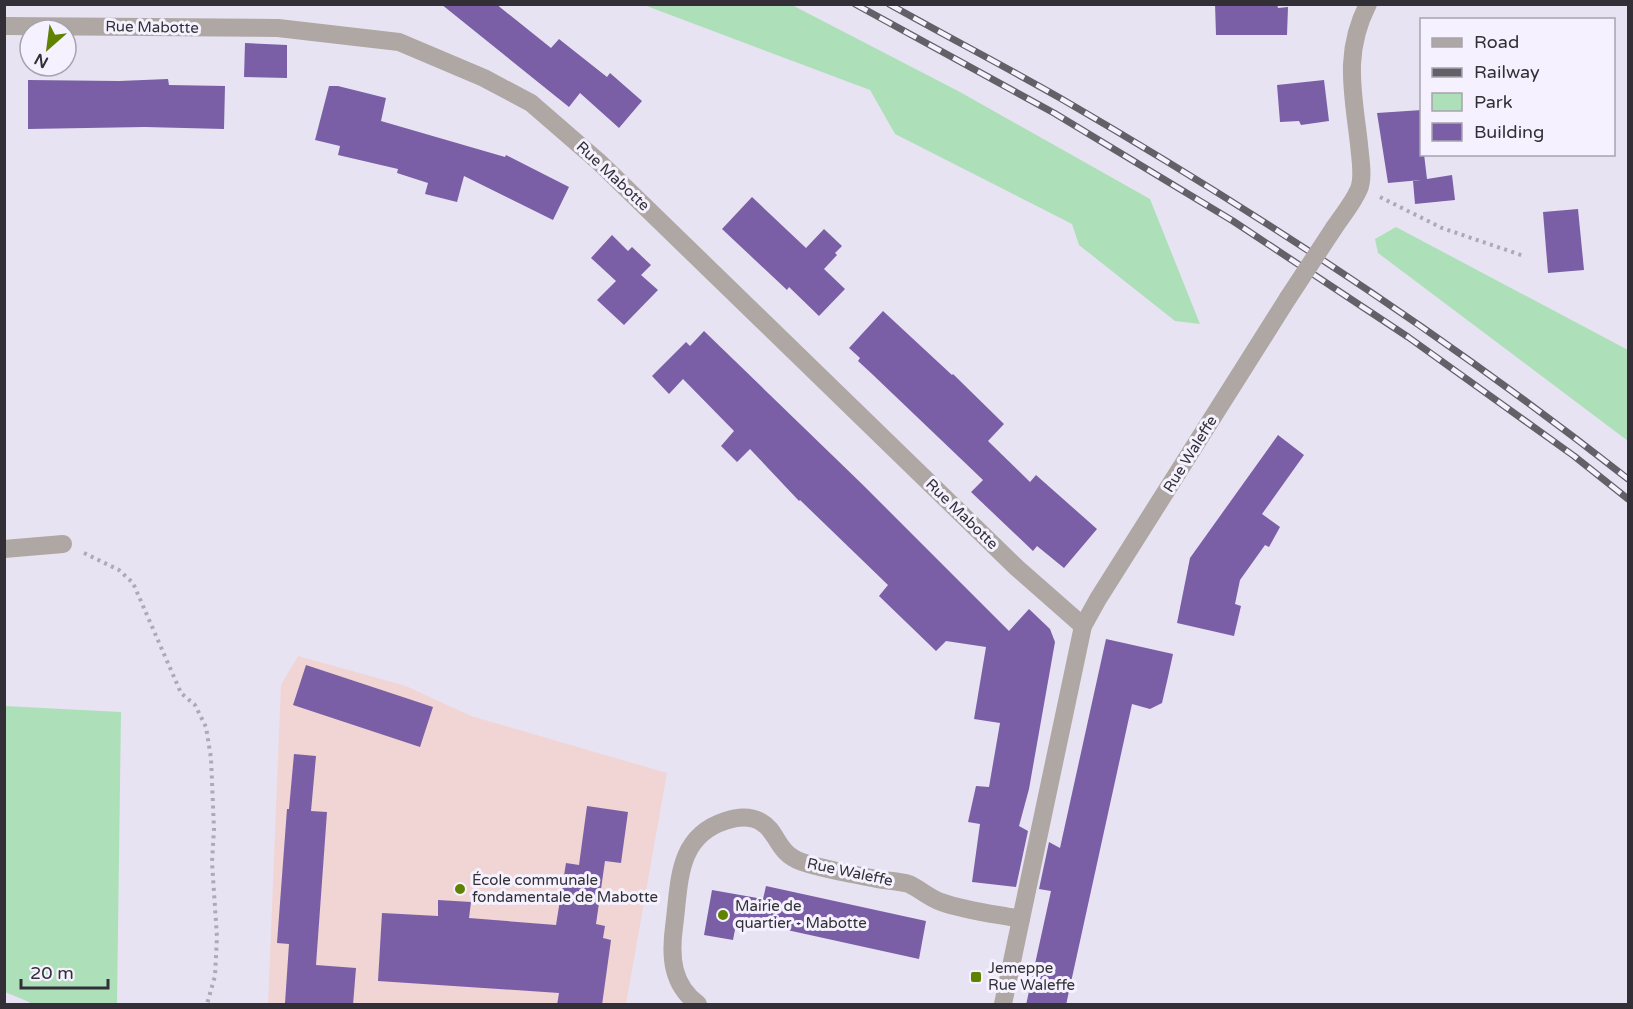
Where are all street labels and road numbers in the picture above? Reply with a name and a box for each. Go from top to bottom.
street label: Rue Mabotte [105,17,199,37]
street label: Rue Mabotte [573,138,653,214]
street label: Rue Waleffe [1159,412,1221,496]
street label: Rue Mabotte [922,475,1002,553]
street label: Rue Waleffe [806,854,894,890]

